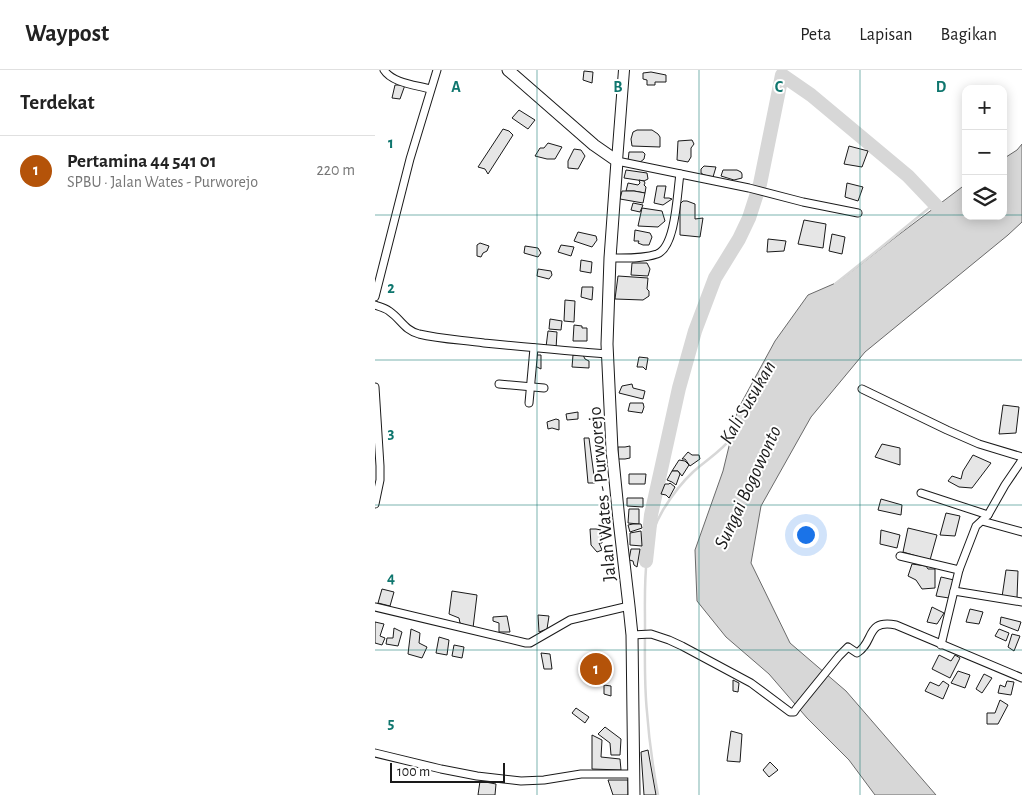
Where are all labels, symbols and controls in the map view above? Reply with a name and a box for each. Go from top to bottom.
text: Waypost [25,22,109,46]
text: Peta [800,26,831,44]
text: Lapisan [859,26,913,44]
text: Bagikan [941,26,997,44]
text: A [451,79,461,95]
text: B [613,79,623,95]
text: C [775,79,784,95]
text: D [936,79,947,95]
map controls [962,85,1007,220]
button: + [962,85,1007,130]
text: Terdekat [20,92,95,113]
button: − [962,130,1007,175]
text: 1 [388,135,394,151]
text: Pertamina 44 541 01 [67,152,217,171]
text: 1 [33,162,39,178]
text: 220 m [317,162,355,178]
text: SPBU · Jalan Wates - Purworejo [67,174,258,190]
button: layers [962,175,1007,220]
text: 2 [387,280,395,296]
water label: Kali Susukan [716,357,780,448]
street label: Jalan Wates - Purworejo [585,406,620,582]
water label: Sungai Bogowonto [711,423,785,552]
text: 3 [388,425,395,441]
your location [793,522,819,548]
text: 4 [387,570,395,586]
pin: 1 [580,650,612,688]
text: 5 [388,715,395,731]
scale bar [390,760,505,783]
text: 100 m [397,765,430,779]

